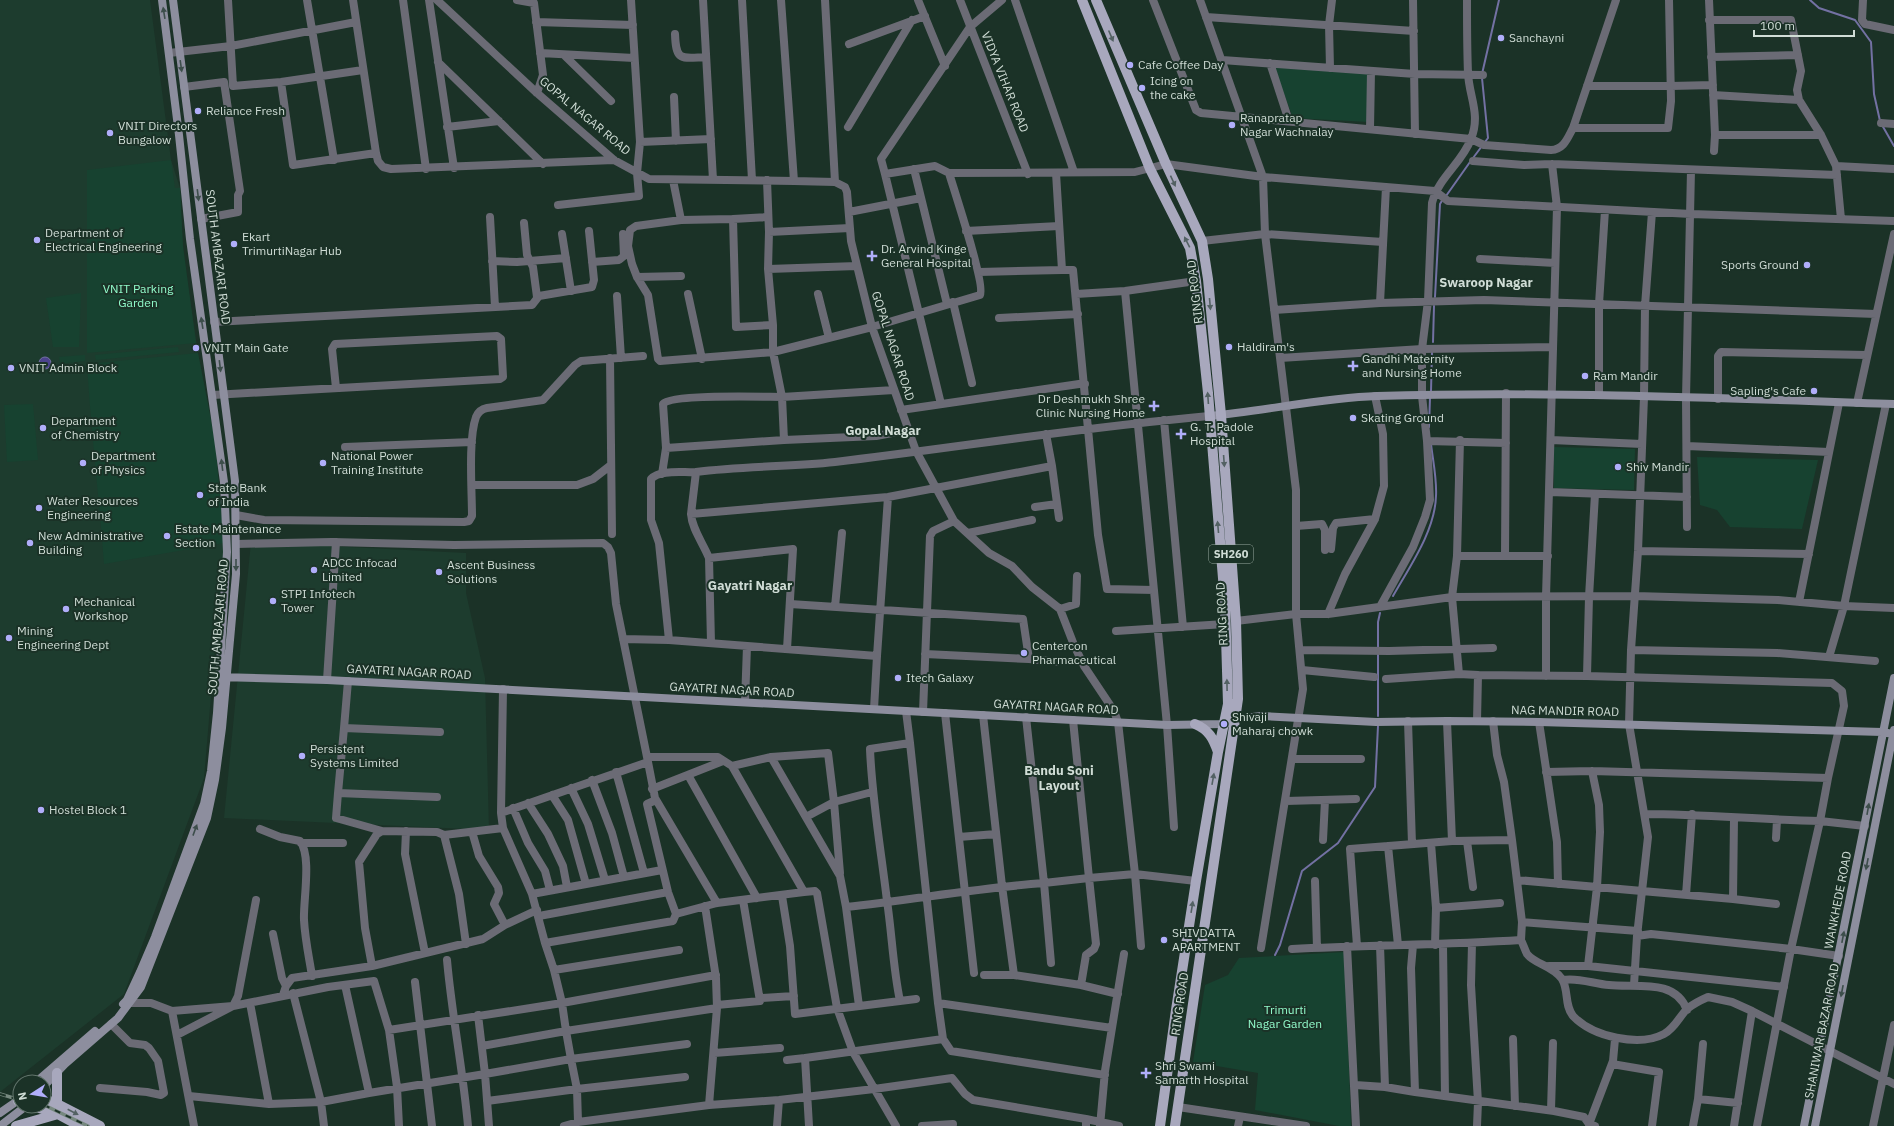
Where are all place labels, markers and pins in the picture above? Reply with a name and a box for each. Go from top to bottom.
place label: Sanchayni [1509,30,1564,45]
marker: Sanchayni [1496,33,1506,43]
place label: Cafe Coffee Day [1138,57,1223,72]
marker: Cafe Coffee Day [1125,60,1135,70]
place label: Icing on the cake [1150,73,1196,102]
marker: Icing on the cake [1137,83,1147,93]
place label: Reliance Fresh [206,103,285,118]
marker: Reliance Fresh [193,106,203,116]
place label: Ranapratap Nagar Wachnalay [1240,110,1334,139]
place label: VNIT Directors Bungalow [118,118,198,147]
marker: Ranapratap Nagar Wachnalay [1227,120,1237,130]
marker: VNIT Directors Bungalow [105,128,115,138]
place label: Department of Electrical Engineering [45,225,162,254]
place label: Ekart TrimurtiNagar Hub [242,229,342,258]
marker: Department of Electrical Engineering [32,235,42,245]
marker: Ekart TrimurtiNagar Hub [229,239,239,249]
place label: Dr. Arvind Kinge General Hospital [881,241,971,270]
marker: Dr. Arvind Kinge General Hospital [866,250,878,262]
place label: Sports Ground [1721,257,1799,272]
marker: Sports Ground [1802,260,1812,270]
place label: Haldiram's [1237,339,1295,354]
place label: VNIT Main Gate [204,340,289,355]
marker: Haldiram's [1224,342,1234,352]
marker: VNIT Main Gate [191,343,201,353]
place label: Gandhi Maternity and Nursing Home [1362,351,1462,380]
place label: VNIT Admin Block [19,360,118,375]
marker: Gandhi Maternity and Nursing Home [1347,360,1359,372]
marker: VNIT Admin Block [6,363,16,373]
place label: Ram Mandir [1593,368,1658,383]
marker: Ram Mandir [1580,371,1590,381]
place label: Sapling's Cafe [1730,383,1806,398]
marker: Sapling's Cafe [1809,386,1819,396]
place label: Dr Deshmukh Shree Clinic Nursing Home [1036,391,1145,420]
marker: Dr Deshmukh Shree Clinic Nursing Home [1148,400,1160,412]
place label: Skating Ground [1361,410,1444,425]
place label: Department of Chemistry [51,413,119,442]
marker: Skating Ground [1348,413,1358,423]
place label: G. T. Padole Hospital [1190,419,1254,448]
marker: Department of Chemistry [38,423,48,433]
marker: G. T. Padole Hospital [1175,428,1187,440]
place label: Department of Physics [91,448,156,477]
place label: National Power Training Institute [331,448,424,477]
marker: Department of Physics [78,458,88,468]
marker: National Power Training Institute [318,458,328,468]
place label: Shiv Mandir [1626,459,1689,474]
marker: Shiv Mandir [1613,462,1623,472]
place label: State Bank of India [208,480,267,509]
marker: State Bank of India [195,490,205,500]
place label: Water Resources Engineering [47,493,138,522]
marker: Water Resources Engineering [34,503,44,513]
place label: Estate Maintenance Section [175,521,282,550]
place label: New Administrative Building [38,528,144,557]
marker: Estate Maintenance Section [162,531,172,541]
marker: New Administrative Building [25,538,35,548]
place label: ADCC Infocad Limited [322,555,397,584]
place label: Ascent Business Solutions [447,557,536,586]
marker: ADCC Infocad Limited [309,565,319,575]
marker: Ascent Business Solutions [434,567,444,577]
place label: STPI Infotech Tower [281,586,355,615]
place label: Mechanical Workshop [74,594,135,623]
marker: STPI Infotech Tower [268,596,278,606]
marker: Mechanical Workshop [61,604,71,614]
place label: Mining Engineering Dept [17,623,109,652]
marker: Mining Engineering Dept [4,633,14,643]
place label: Centercon Pharmaceutical [1032,638,1116,667]
marker: Centercon Pharmaceutical [1019,648,1029,658]
place label: Itech Galaxy [906,670,974,685]
marker: Itech Galaxy [893,673,903,683]
place label: Shivaji Maharaj chowk [1232,709,1314,738]
marker: Shivaji Maharaj chowk [1219,719,1229,729]
place label: Persistent Systems Limited [310,741,399,770]
marker: Persistent Systems Limited [297,751,307,761]
place label: Hostel Block 1 [49,802,127,817]
marker: Hostel Block 1 [36,805,46,815]
place label: SHIVDATTA APARTMENT [1172,925,1241,954]
marker: SHIVDATTA APARTMENT [1159,935,1169,945]
place label: Shri Swami Samarth Hospital [1155,1058,1248,1087]
marker: Shri Swami Samarth Hospital [1140,1067,1152,1079]

